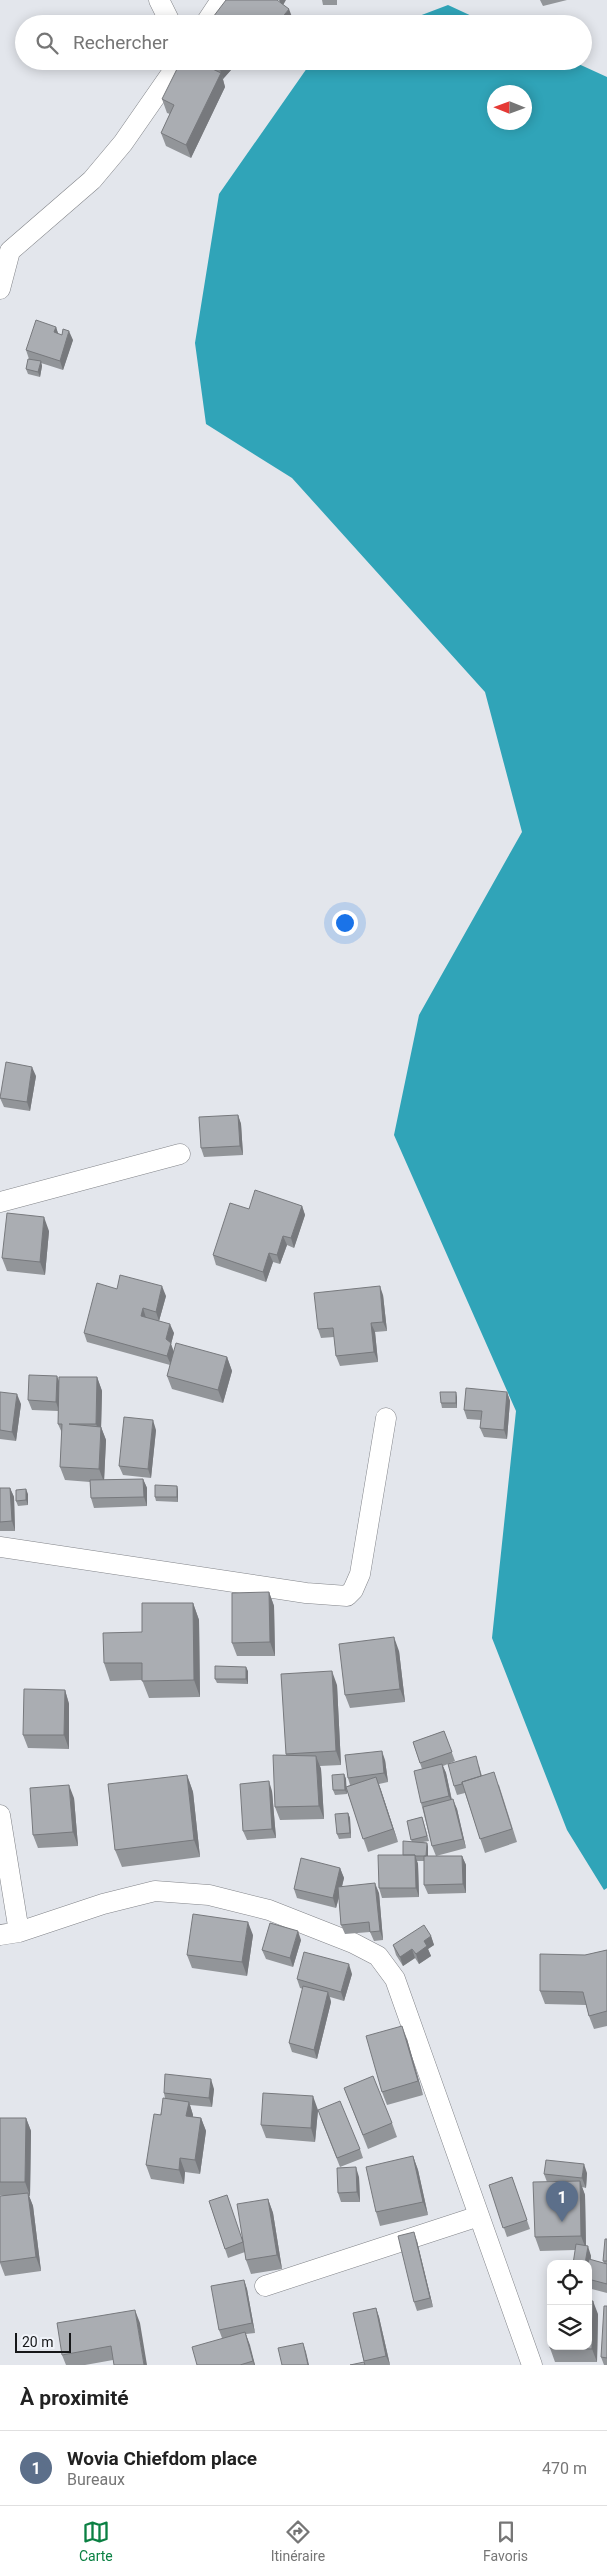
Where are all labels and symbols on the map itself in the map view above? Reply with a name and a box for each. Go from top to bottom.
north arrow [487,85,532,130]
your location [332,910,358,936]
pin: 1 [546,2181,578,2222]
scale bar [15,2330,71,2353]

